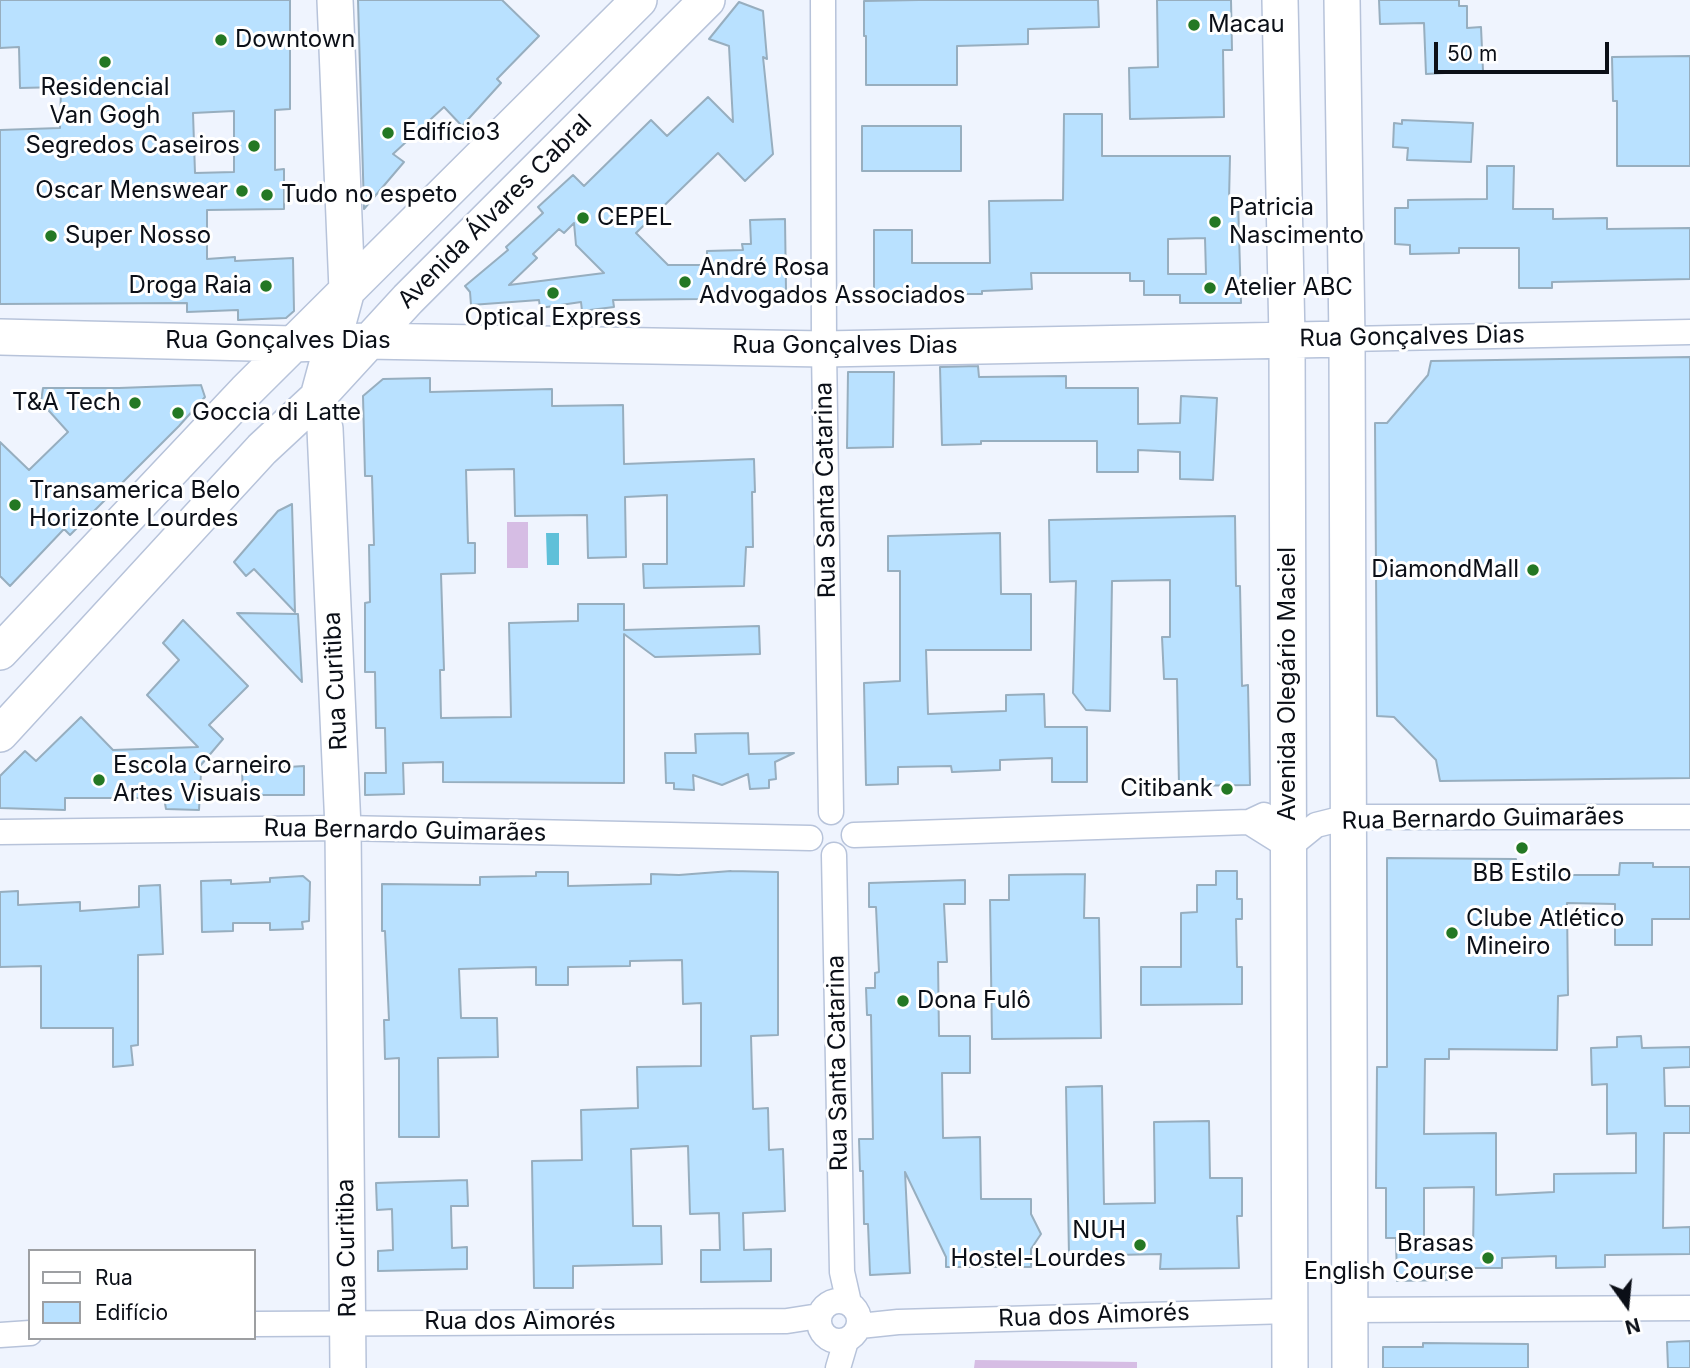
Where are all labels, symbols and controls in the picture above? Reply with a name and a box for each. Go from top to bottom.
place label: Macau [1208,11,1285,39]
marker: Macau [1186,17,1202,33]
place label: Downtown [235,26,355,54]
scale bar [1438,28,1613,72]
marker: Downtown [213,32,229,48]
text: 50 m [1447,41,1497,66]
marker: Residencial Van Gogh [97,54,113,70]
place label: Residencial Van Gogh [40,74,170,130]
street label: Avenida Álvares Cabral [392,109,598,315]
place label: Edifício3 [402,119,500,147]
marker: Edifício3 [380,125,396,141]
place label: Segredos Caseiros [26,132,240,160]
marker: Segredos Caseiros [246,138,262,154]
place label: Oscar Menswear [35,177,228,205]
place label: Tudo no espeto [281,181,457,209]
marker: Oscar Menswear [234,183,250,199]
marker: Tudo no espeto [259,187,275,203]
place label: Patricia Nascimento [1229,194,1364,250]
place label: CEPEL [597,204,672,232]
marker: CEPEL [575,210,591,226]
marker: Patricia Nascimento [1207,214,1223,230]
place label: Super Nosso [65,222,211,250]
marker: Super Nosso [43,228,59,244]
place label: André Rosa Advogados Associados [699,254,966,310]
place label: Droga Raia [129,272,252,300]
marker: André Rosa Advogados Associados [677,274,693,290]
place label: Atelier ABC [1224,274,1353,302]
marker: Droga Raia [258,278,274,294]
marker: Atelier ABC [1202,280,1218,296]
marker: Optical Express [545,285,561,301]
place label: Optical Express [465,304,641,332]
street label: Rua Gonçalves Dias [1299,321,1525,353]
street label: Rua Gonçalves Dias [165,327,391,355]
street label: Rua Gonçalves Dias [732,332,958,360]
street label: Rua Santa Catarina [810,382,842,598]
place label: T&A Tech [12,389,121,417]
marker: T&A Tech [127,395,143,411]
place label: Goccia di Latte [192,399,361,427]
marker: Goccia di Latte [170,405,186,421]
place label: Transamerica Belo Horizonte Lourdes [29,477,240,533]
marker: Transamerica Belo Horizonte Lourdes [7,497,23,513]
street label: Avenida Olegário Maciel [1274,547,1302,821]
place label: DiamondMall [1371,556,1519,584]
marker: DiamondMall [1525,562,1541,578]
street label: Rua Curitiba [318,611,354,751]
place label: Escola Carneiro Artes Visuais [113,752,292,808]
marker: Escola Carneiro Artes Visuais [91,772,107,788]
place label: Citibank [1120,775,1213,803]
marker: Citibank [1219,781,1235,797]
street label: Rua Bernardo Guimarães [1341,802,1625,836]
street label: Rua Bernardo Guimarães [263,814,547,848]
marker: BB Estilo [1514,840,1530,856]
place label: BB Estilo [1472,860,1572,888]
place label: Clube Atlético Mineiro [1466,905,1624,961]
marker: Clube Atlético Mineiro [1444,925,1460,941]
street label: Rua Santa Catarina [822,955,854,1171]
place label: Dona Fulô [917,987,1031,1015]
marker: Dona Fulô [895,993,911,1009]
street label: Rua Curitiba [331,1178,363,1318]
place label: NUH Hostel-Lourdes [950,1217,1126,1273]
place label: Brasas English Course [1304,1230,1474,1286]
marker: NUH Hostel-Lourdes [1132,1237,1148,1253]
legend [28,1249,256,1340]
marker: Brasas English Course [1480,1250,1496,1266]
text: Rua [95,1265,133,1290]
north arrow [1592,1270,1662,1340]
street label: Rua dos Aimorés [998,1298,1190,1334]
text: Edifício [95,1300,168,1325]
street label: Rua dos Aimorés [424,1308,616,1336]
text: N [1623,1313,1643,1339]

